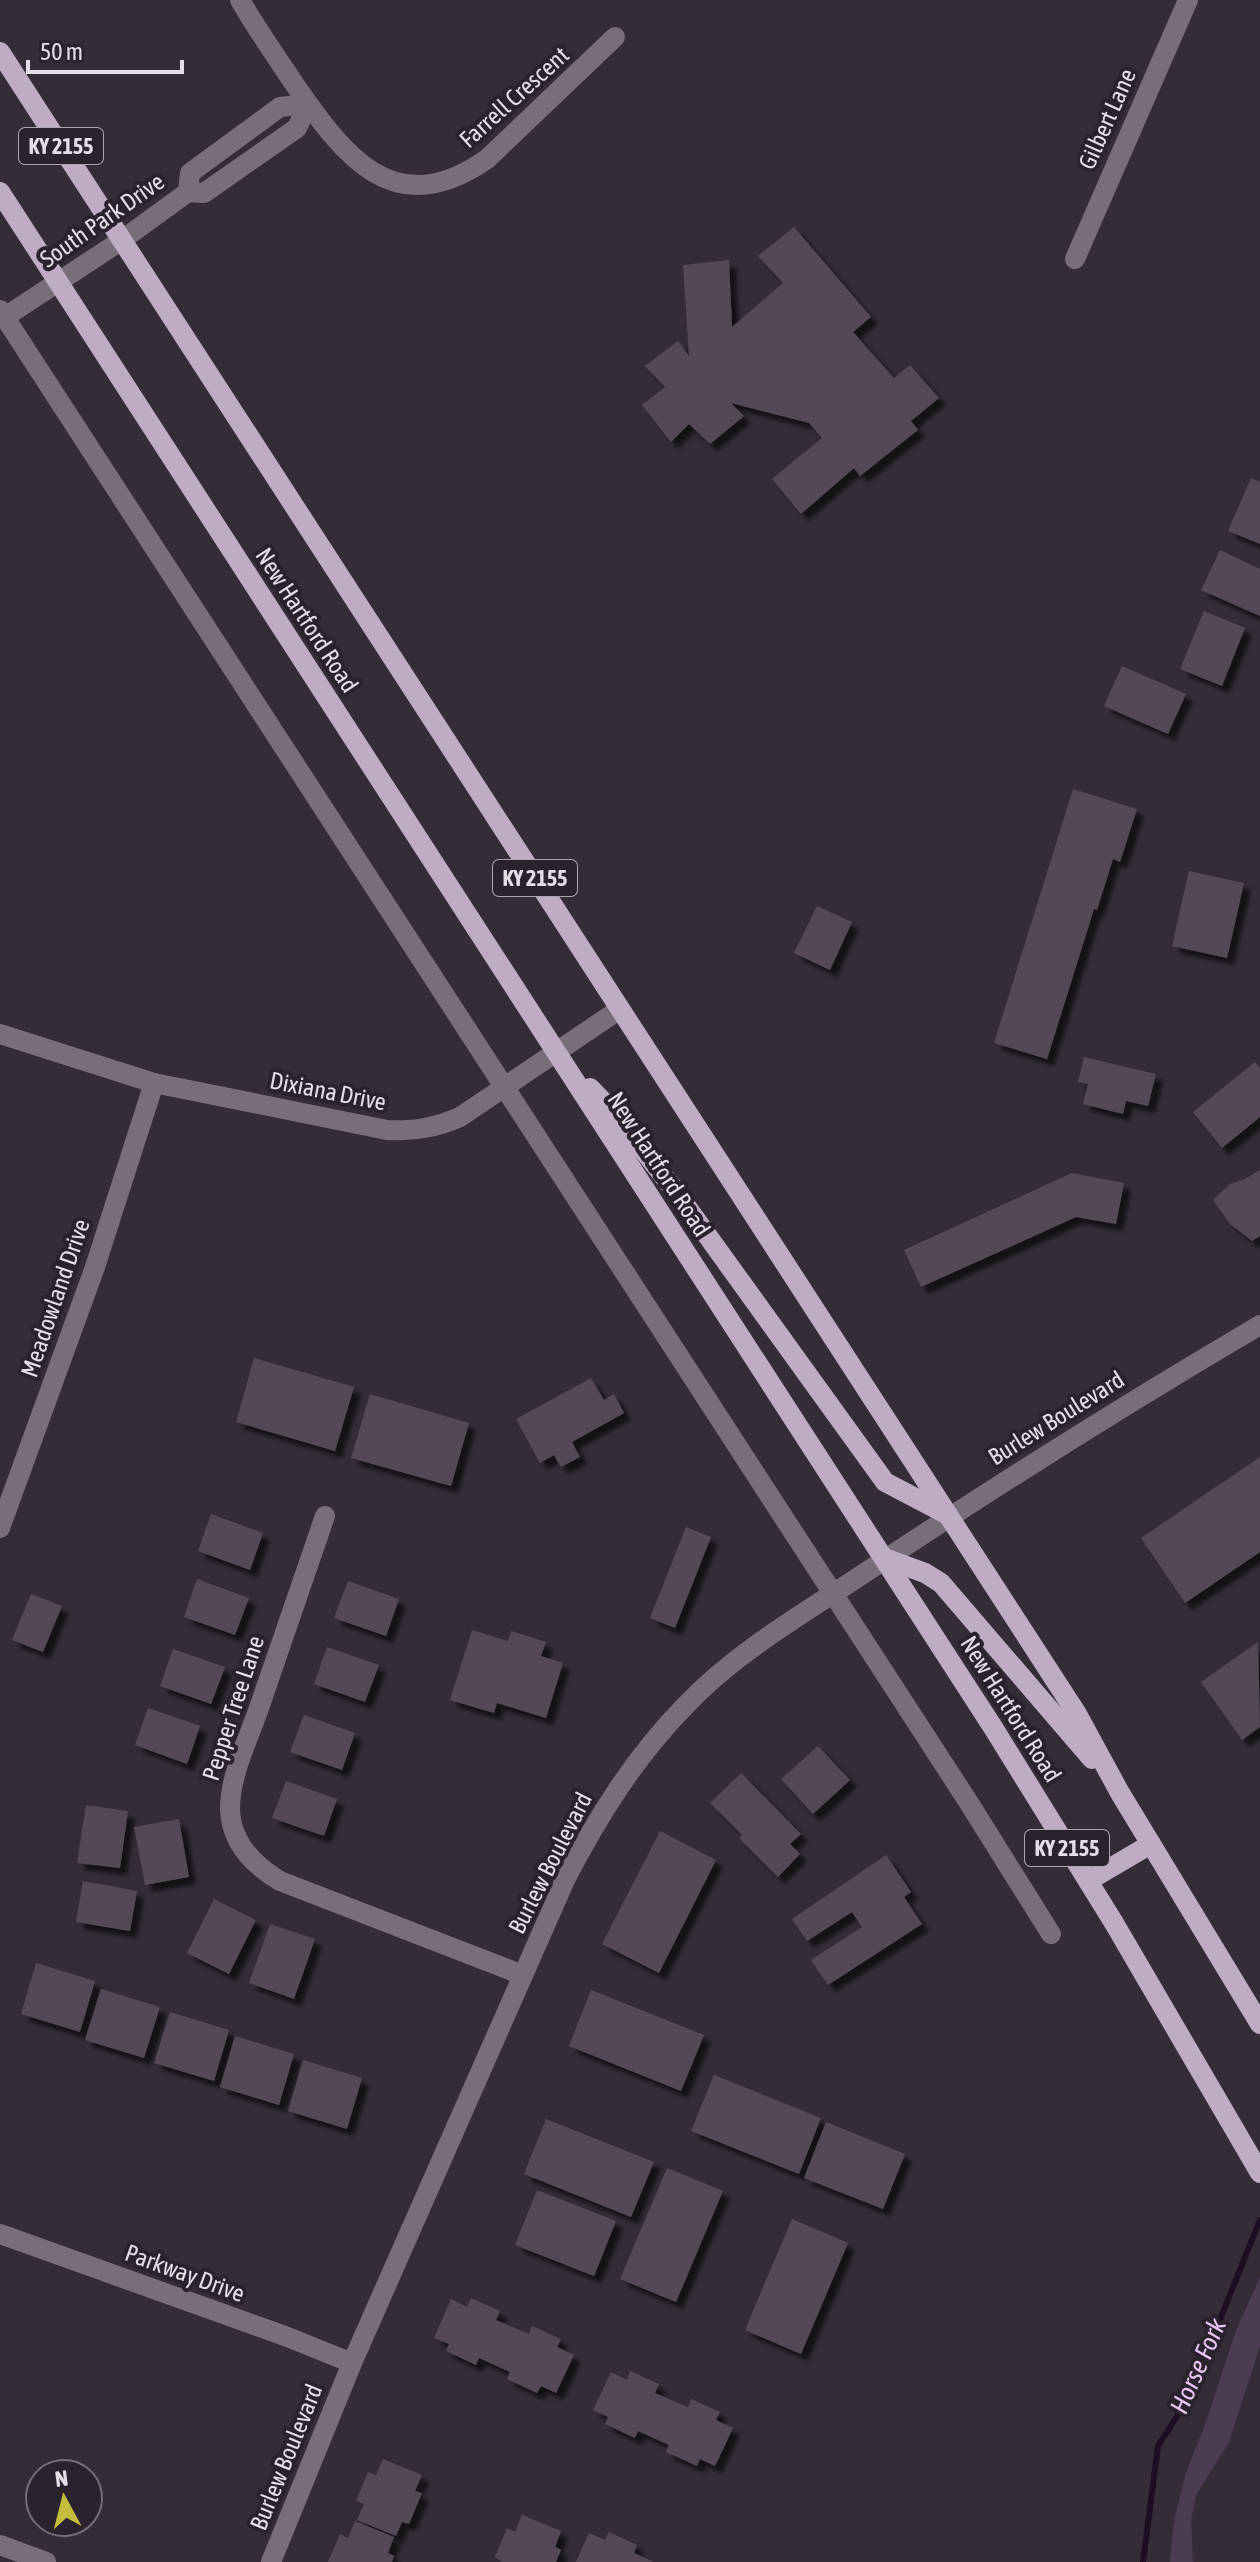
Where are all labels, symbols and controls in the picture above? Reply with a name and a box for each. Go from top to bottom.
scale bar [28,24,182,74]
text: 50 m [40,38,83,65]
street label: Farrell Crescent [454,41,574,153]
street label: Gilbert Lane [1073,65,1141,173]
road number: KY 2155 [19,128,103,164]
street label: South Park Drive [35,167,169,273]
street label: New Hartford Road [250,543,364,697]
road number: KY 2155 [493,860,577,896]
street label: Dixiana Drive [268,1066,388,1116]
street label: New Hartford Road [602,1087,716,1241]
street label: Meadowland Drive [15,1215,95,1381]
street label: Burlew Boulevard [983,1366,1129,1470]
street label: New Hartford Road [955,1631,1067,1787]
street label: Pepper Tree Lane [197,1632,269,1784]
street label: Burlew Boulevard [503,1788,597,1938]
road number: KY 2155 [1025,1830,1109,1866]
street label: Parkway Drive [122,2239,248,2307]
water label: Horse Fork [1164,2313,1232,2418]
street label: Burlew Boulevard [245,2380,327,2534]
north arrow [24,2458,104,2538]
text: N [54,2464,70,2492]

